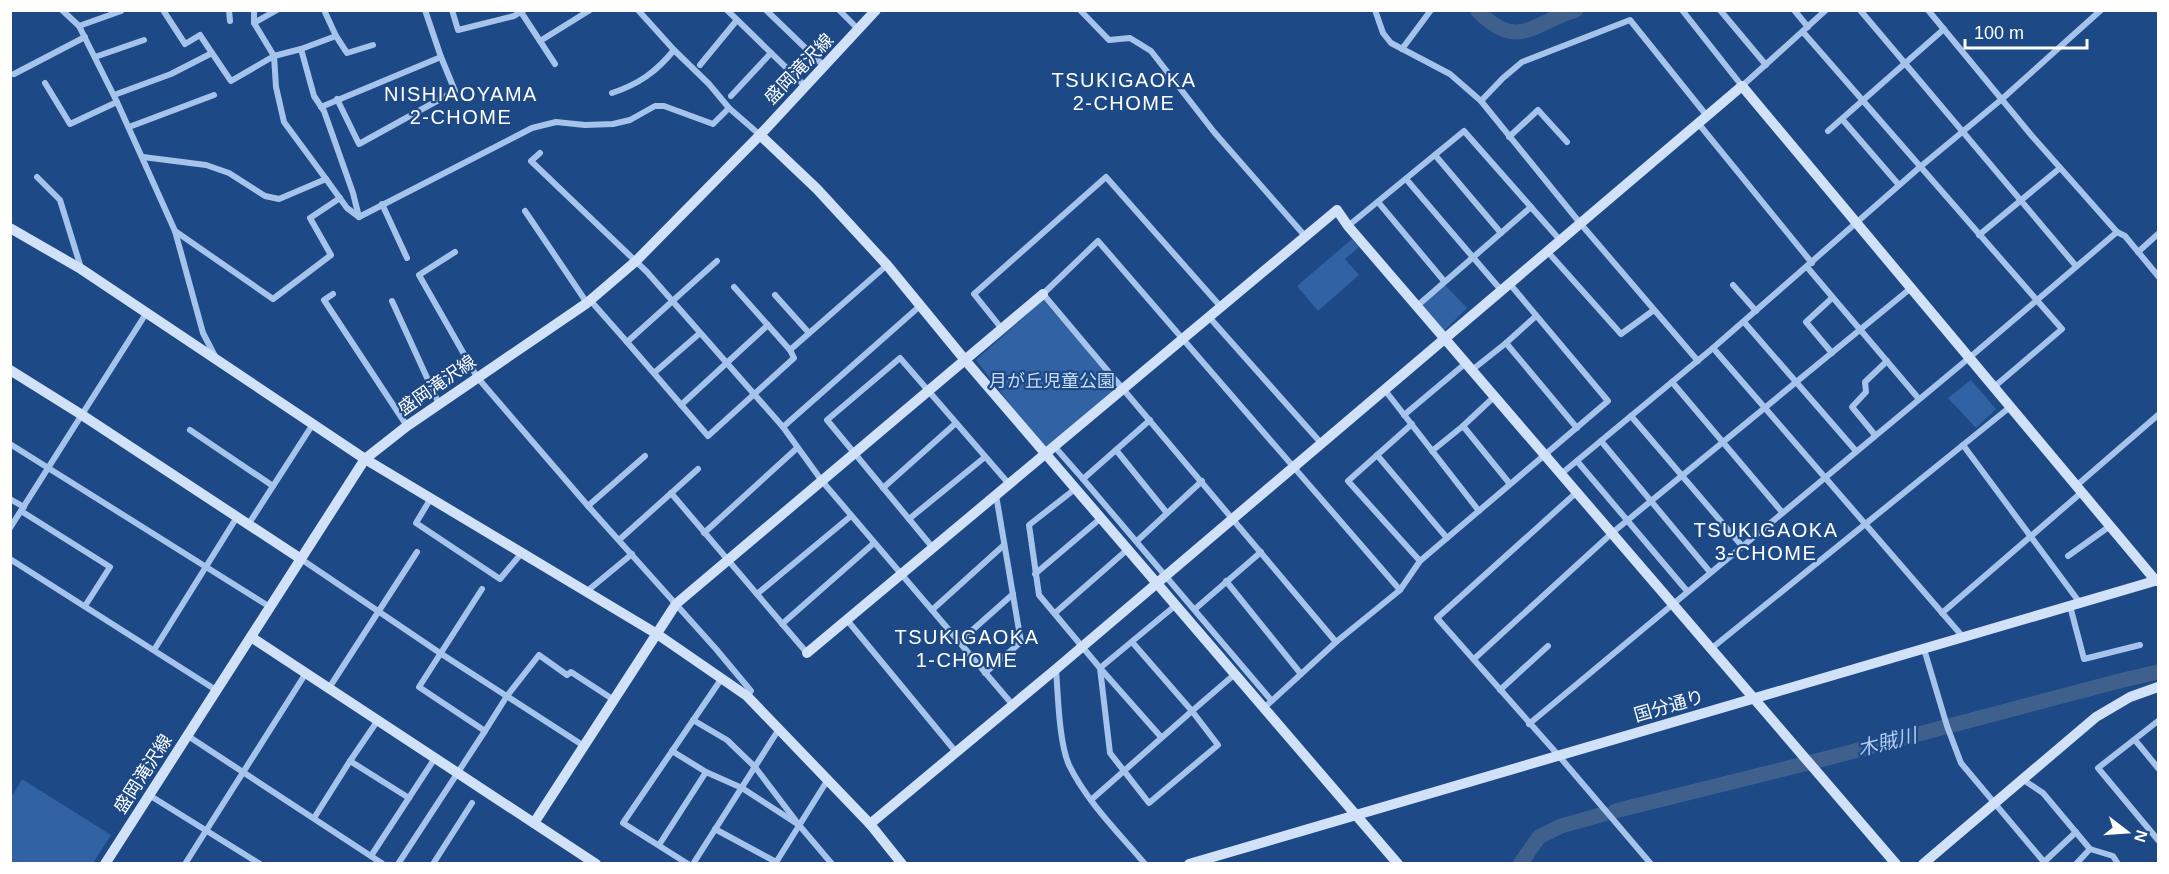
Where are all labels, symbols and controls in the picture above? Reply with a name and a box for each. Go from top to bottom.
scale bar [1965,12,2086,50]
text: 100 m [1974,23,2024,43]
street label: 盛岡滝沢線 [761,30,837,108]
district label: TSUKIGAOKA 2-CHOME [1051,69,1197,114]
district label: NISHIAOYAMA 2-CHOME [384,83,538,128]
street label: 盛岡滝沢線 [394,351,480,419]
park label: 月が丘児童公園 [989,371,1115,391]
district label: TSUKIGAOKA 3-CHOME [1693,519,1839,564]
district label: TSUKIGAOKA 1-CHOME [894,626,1040,671]
street label: 国分通り [1632,686,1706,726]
water label: 木賊川 [1855,724,1921,760]
street label: 盛岡滝沢線 [110,731,176,817]
north arrow [2097,802,2157,862]
text: N [2131,828,2151,844]

